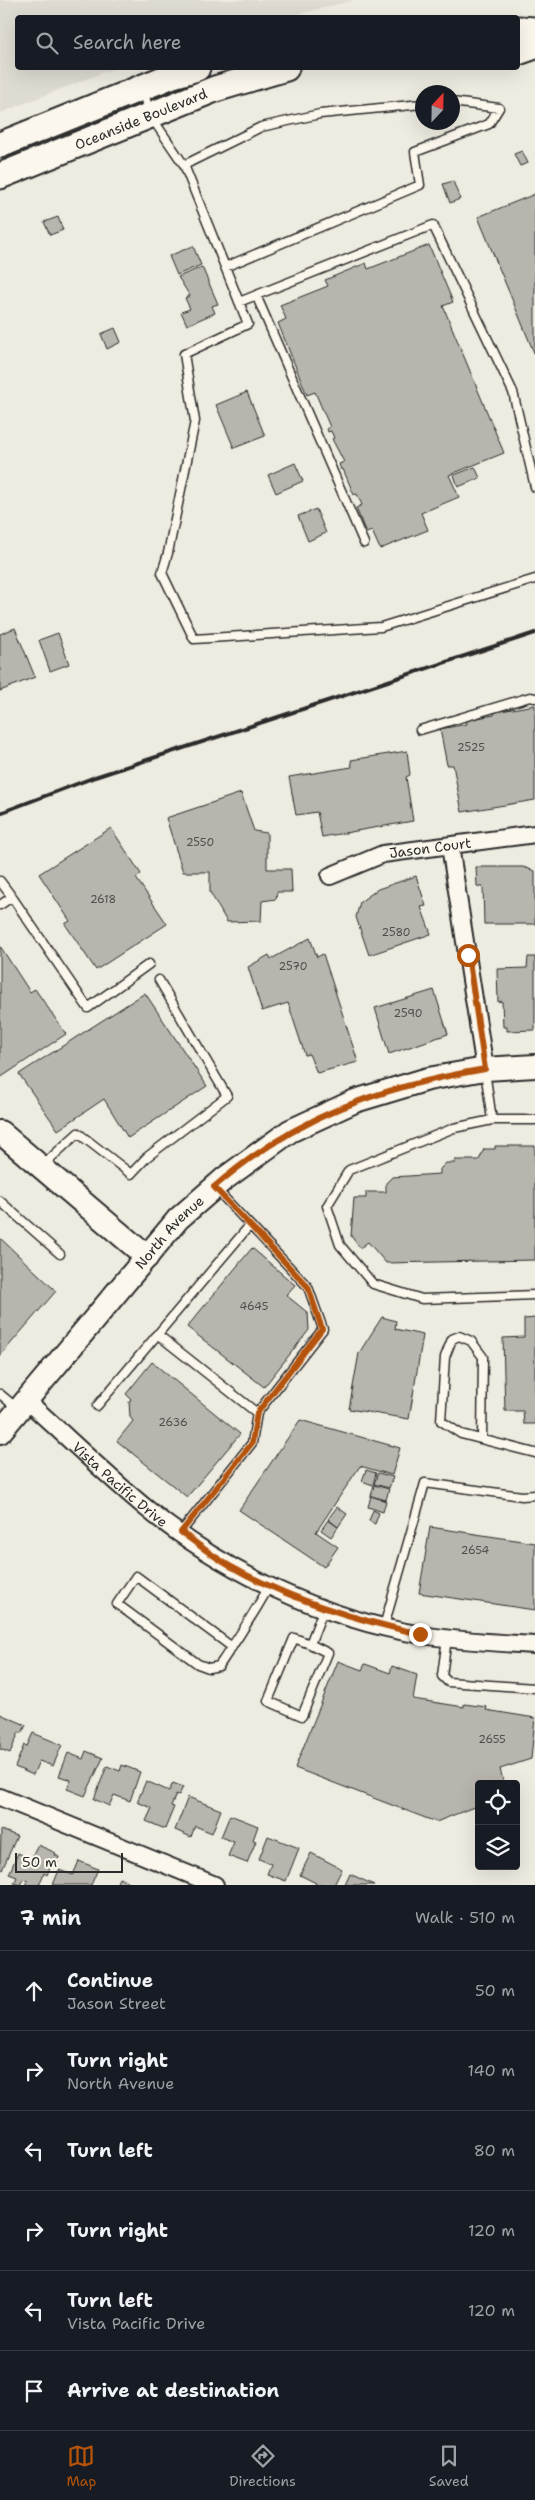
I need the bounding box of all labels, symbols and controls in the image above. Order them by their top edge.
search box [15,15,520,70]
icon: search [33,29,61,57]
text: Search here [73,30,182,55]
street label: Oceanside Boulevard [72,84,210,154]
north arrow [415,85,460,130]
house number: 2525 [457,740,485,755]
street label: Jason Court [388,833,472,862]
house number: 2550 [186,835,214,850]
house number: 2618 [90,892,116,907]
house number: 2580 [381,925,411,940]
route start [457,944,480,967]
house number: 2570 [279,959,307,974]
house number: 2590 [394,1006,422,1021]
street label: North Avenue [131,1192,208,1273]
house number: 4645 [240,1299,269,1314]
house number: 2636 [158,1415,188,1430]
street label: Vista Pacific Drive [68,1438,171,1531]
house number: 2654 [461,1543,490,1558]
route end [409,1623,432,1646]
house number: 2655 [478,1732,506,1747]
map controls [475,1780,520,1870]
button: locate [475,1780,520,1825]
button: layers [475,1825,520,1870]
scale bar [15,1850,122,1873]
text: 50 m [22,1853,57,1871]
text: 7 min [20,1904,81,1932]
text: Walk · 510 m [415,1907,515,1928]
text: Continue [67,1968,153,1993]
icon: ahead [20,1977,48,2005]
text: 50 m [475,1980,515,2001]
text: Jason Street [67,1993,166,2014]
text: Turn right [67,2048,168,2073]
icon: right [20,2057,48,2085]
text: 140 m [468,2060,515,2081]
text: North Avenue [67,2073,174,2094]
icon: left [20,2137,48,2165]
text: Turn left [67,2138,153,2163]
text: 80 m [474,2140,515,2161]
icon: right [20,2217,48,2245]
text: Turn right [67,2218,168,2243]
text: 120 m [468,2220,515,2241]
text: Turn left [67,2288,153,2313]
icon: left [20,2297,48,2325]
text: 120 m [468,2300,515,2321]
text: Vista Pacific Drive [67,2313,205,2334]
icon: arrive [20,2377,48,2405]
text: Arrive at destination [67,2378,279,2403]
tab: Map [66,2442,96,2490]
tab: Directions [229,2442,296,2490]
tab: Saved [429,2442,469,2490]

